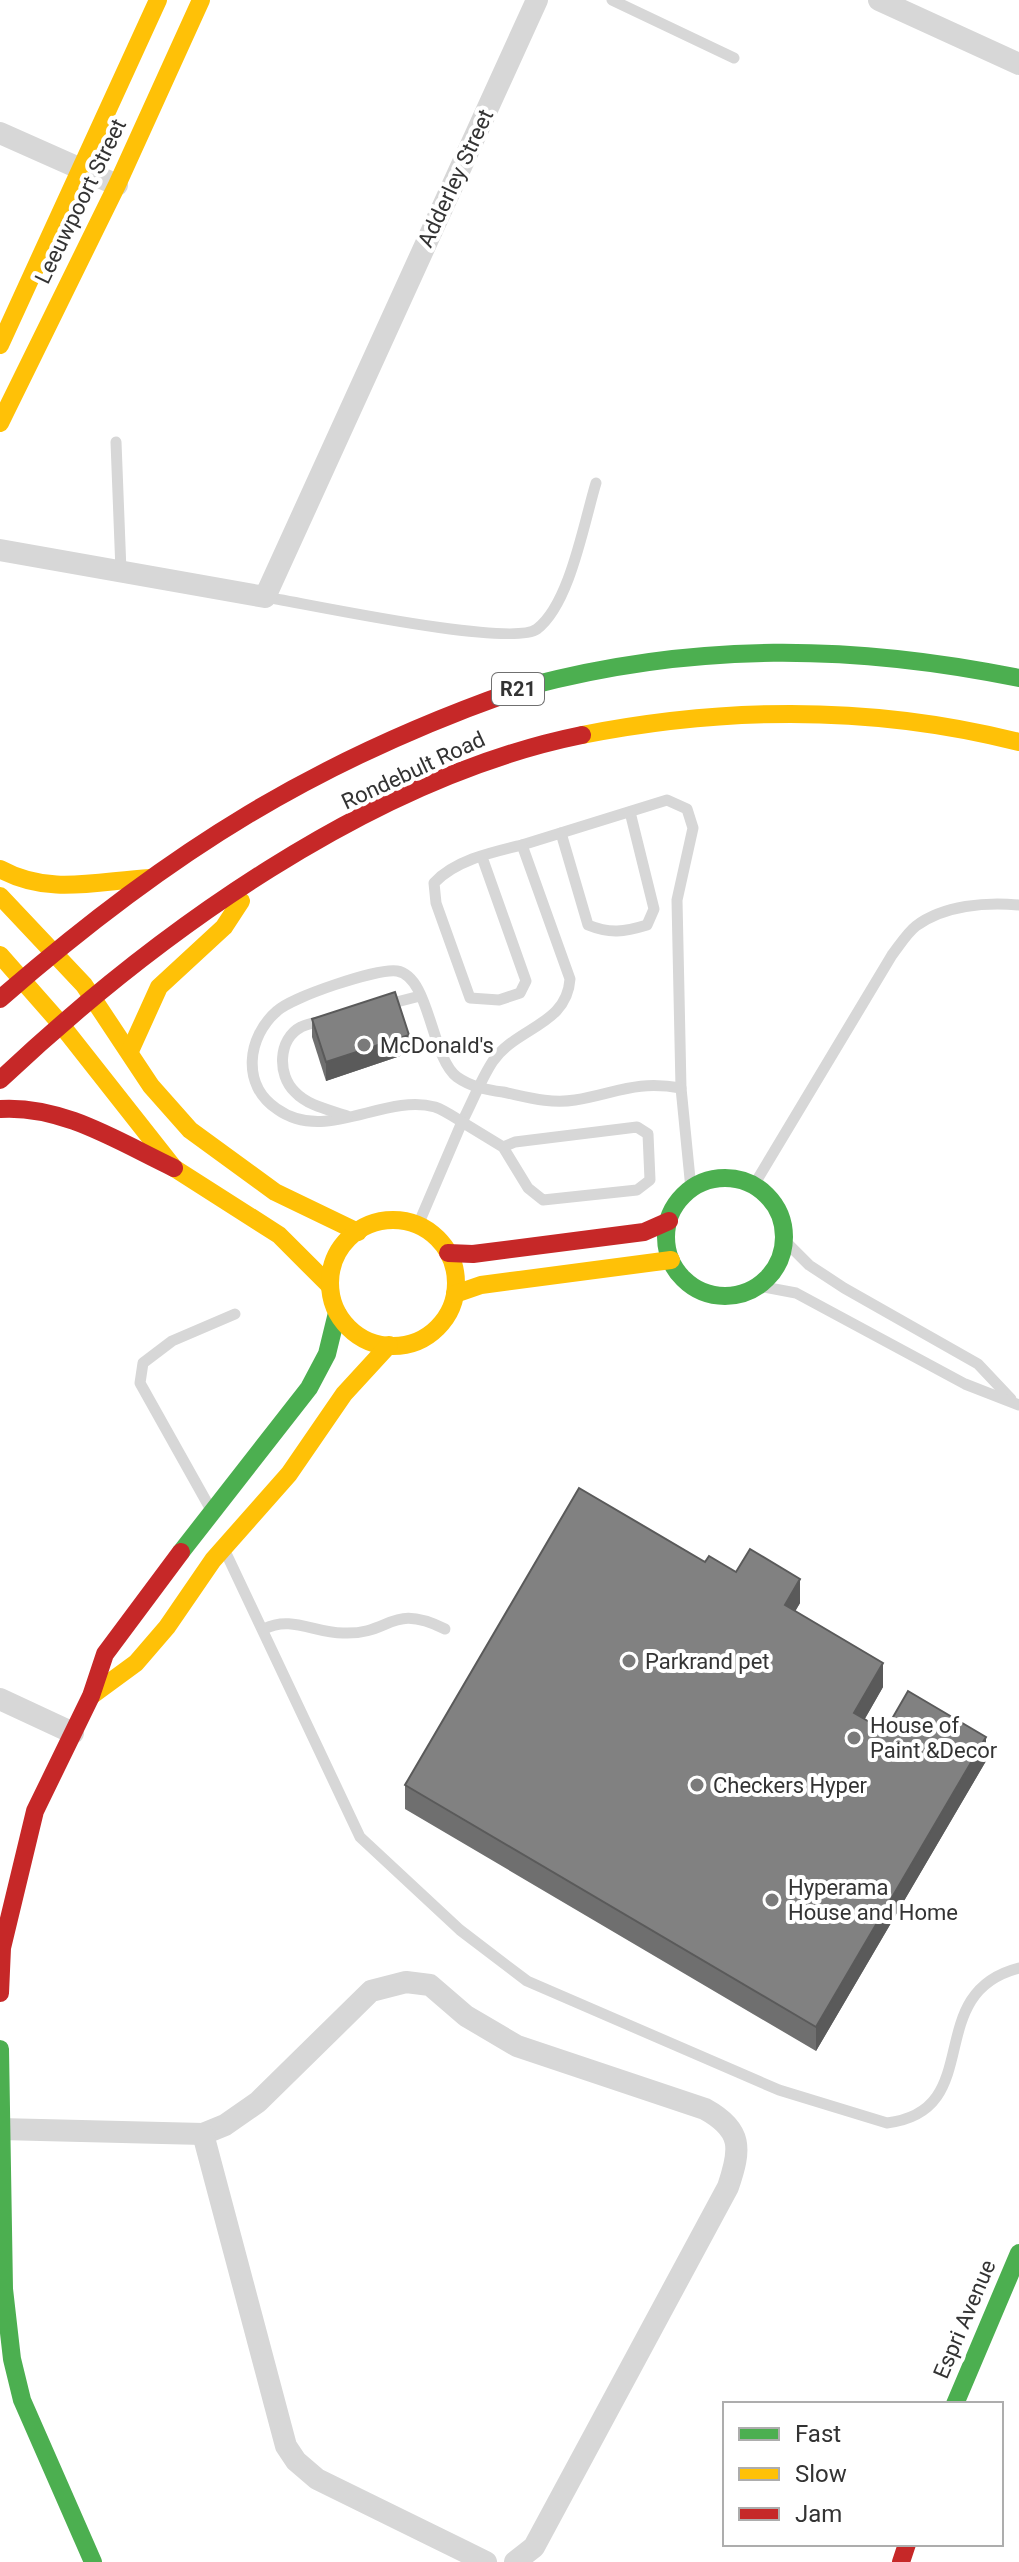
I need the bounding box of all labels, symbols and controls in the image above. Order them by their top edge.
street label: Adderley Street [413,105,498,251]
street label: Leeuwpoort Street [30,115,131,288]
road number: R21 [492,673,544,705]
street label: Rondebult Road [338,726,489,815]
place label: McDonald's [380,1033,494,1058]
marker: McDonald's [355,1036,373,1054]
place label: Parkrand pet [645,1649,770,1674]
marker: Parkrand pet [620,1652,638,1670]
place label: House of Paint &Decor [870,1713,998,1763]
marker: House of Paint &Decor [845,1729,863,1747]
place label: Checkers Hyper [713,1773,868,1798]
marker: Checkers Hyper [688,1776,706,1794]
place label: Hyperama House and Home [788,1875,958,1925]
marker: Hyperama House and Home [763,1891,781,1909]
street label: Espri Avenue [928,2256,1001,2382]
legend [723,2402,1003,2546]
text: Fast [795,2420,841,2448]
text: Slow [795,2460,847,2488]
text: Jam [795,2500,842,2528]

